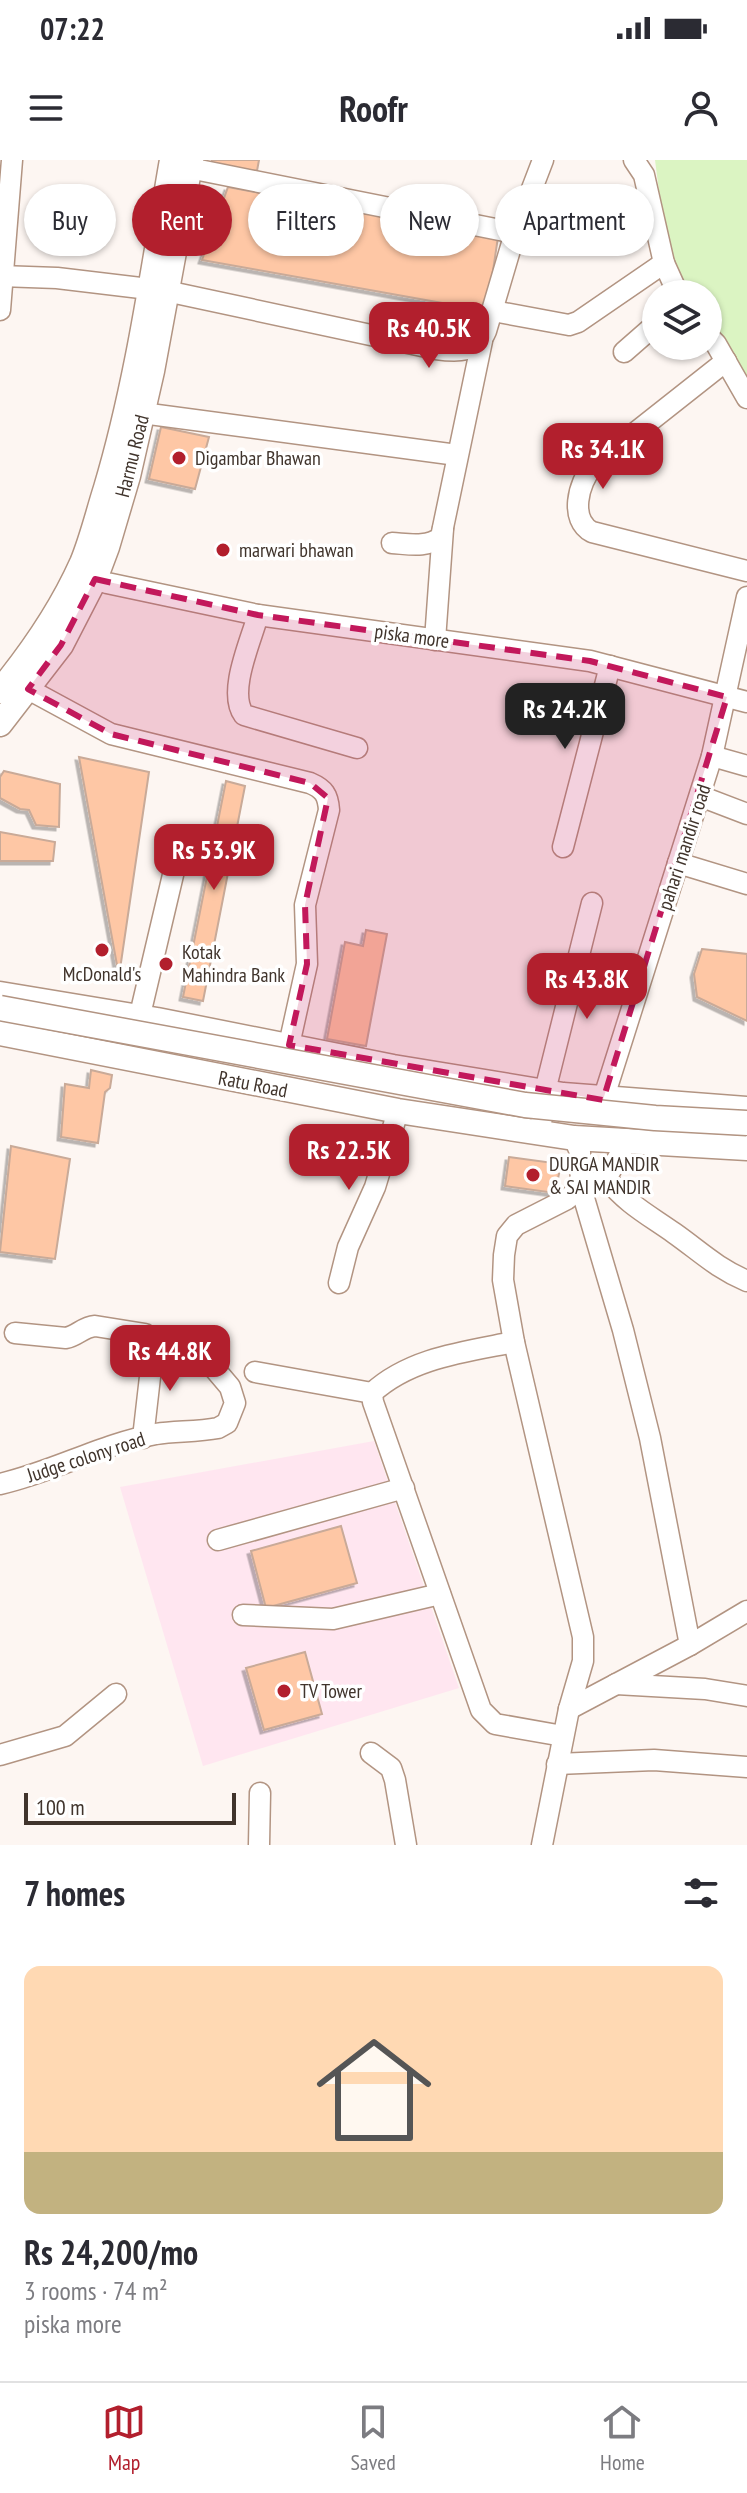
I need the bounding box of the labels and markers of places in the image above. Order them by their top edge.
pin: Rs 40.5K [346,302,512,370]
pin: Rs 34.1K [520,423,686,491]
place label: Digambar Bhawan [195,445,321,471]
marker: Digambar Bhawan [170,449,188,467]
place label: marwari bhawan [239,537,353,563]
marker: marwari bhawan [214,541,232,559]
pin: Rs 24.2K [482,683,648,751]
pin: Rs 53.9K [131,824,297,892]
place label: Kotak Mahindra Bank [182,939,285,988]
marker: McDonald's [93,941,111,959]
pin: Rs 43.8K [504,953,670,1021]
marker: Kotak Mahindra Bank [157,955,175,973]
place label: McDonald's [63,961,141,987]
pin: Rs 22.5K [266,1124,432,1192]
place label: DURGA MANDIR & SAI MANDIR [549,1151,660,1200]
marker: DURGA MANDIR & SAI MANDIR [524,1166,542,1184]
pin: Rs 44.8K [87,1325,253,1393]
place label: TV Tower [300,1678,362,1704]
marker: TV Tower [275,1682,293,1700]

